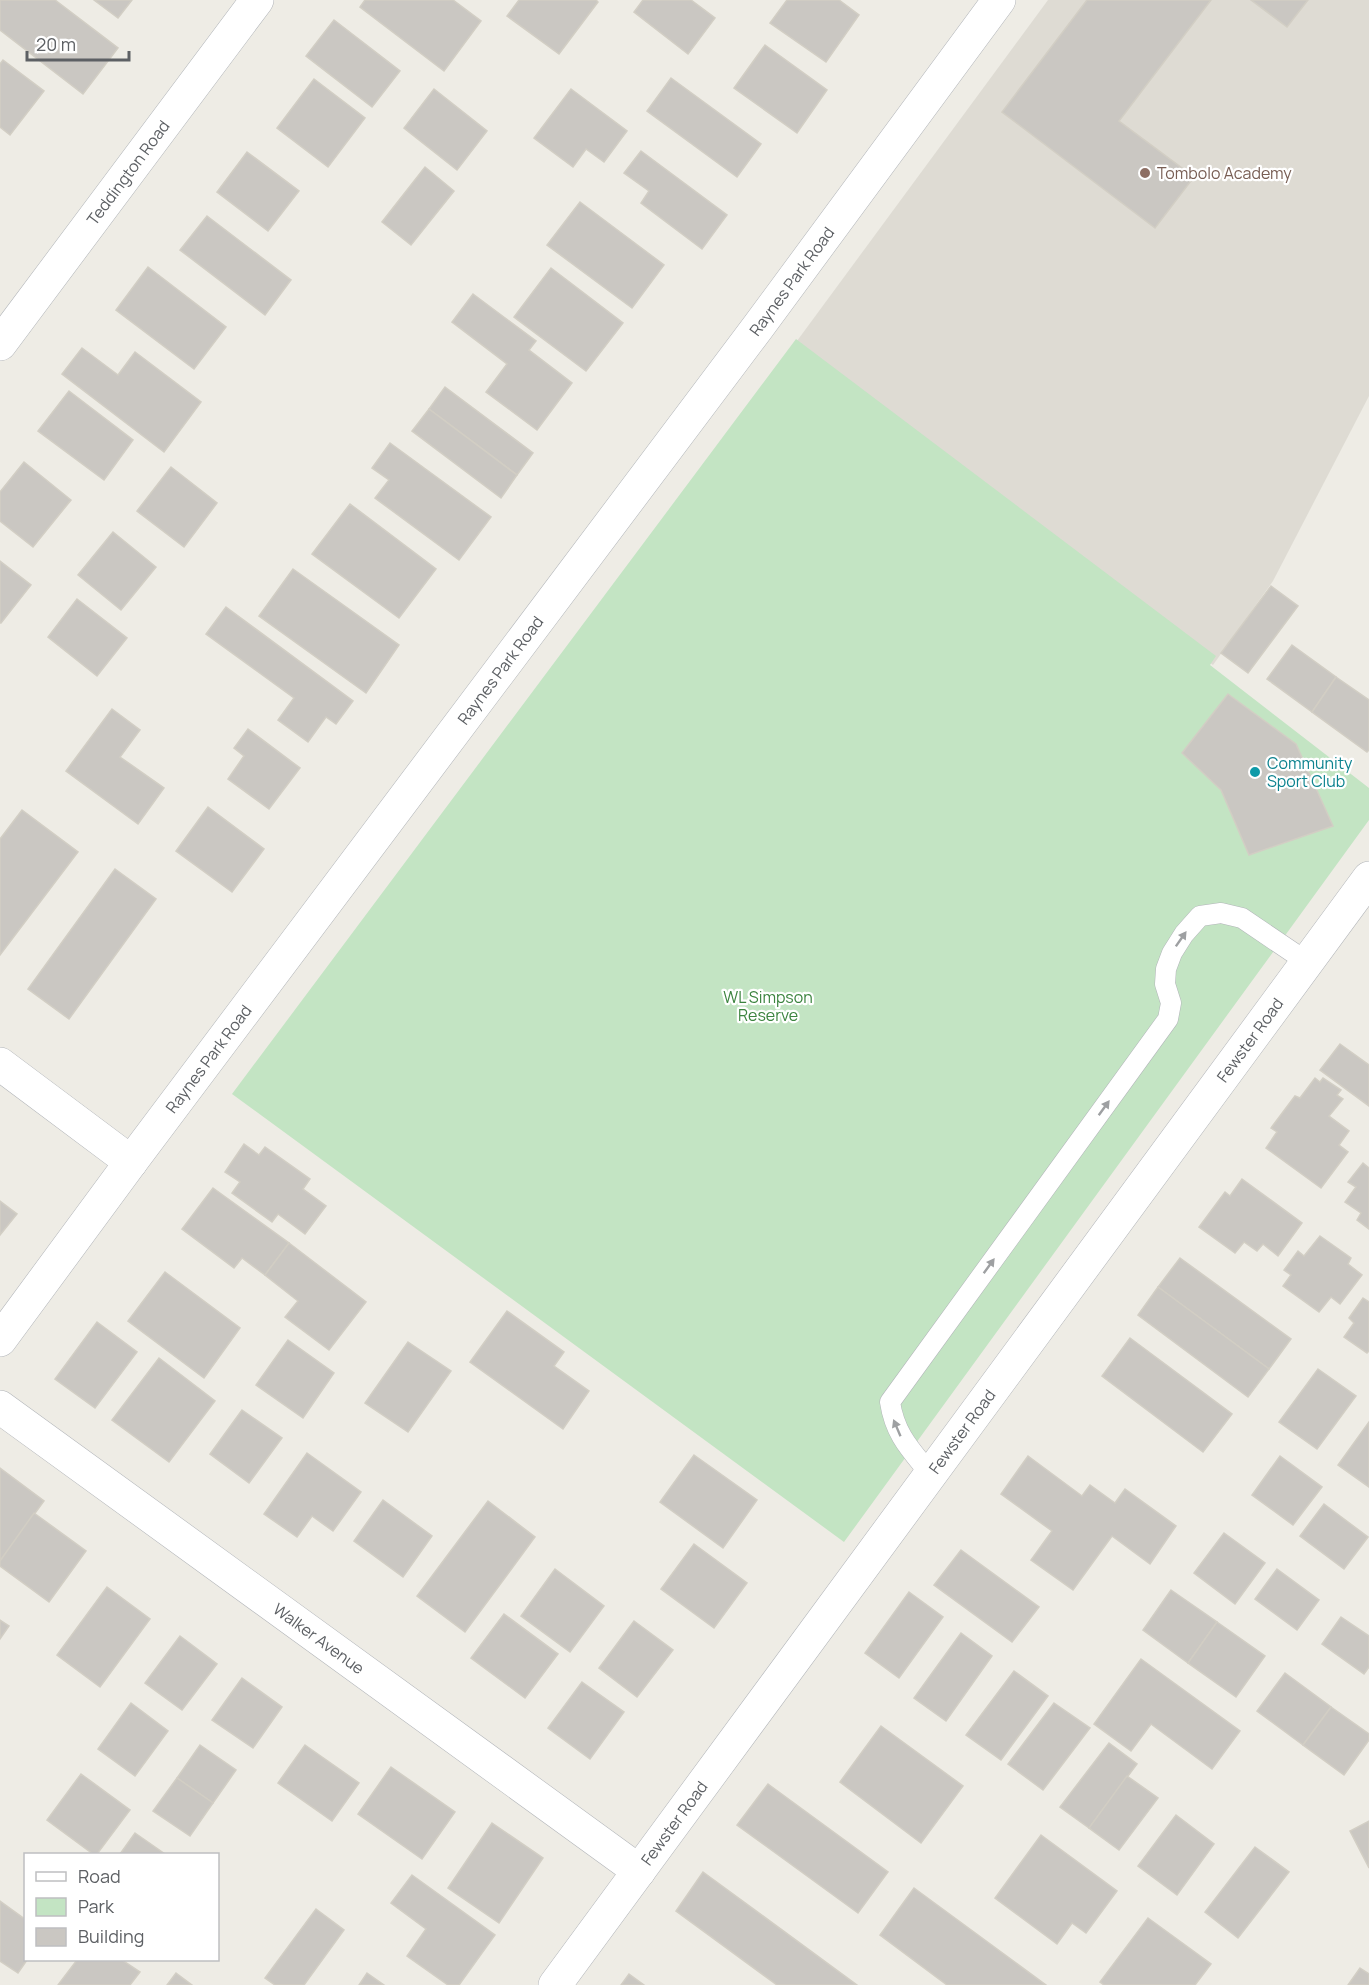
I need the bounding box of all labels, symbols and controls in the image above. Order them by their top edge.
scale bar [27,24,129,62]
text: 20 m [36,32,76,56]
street label: Teddington Road [82,116,174,229]
place label: Tombolo Academy [1157,162,1292,184]
marker: Tombolo Academy [1138,166,1152,180]
street label: Raynes Park Road [744,222,839,340]
street label: Raynes Park Road [452,611,548,729]
place label: Community Sport Club [1267,752,1353,792]
marker: Community Sport Club [1248,765,1262,779]
one-way arrow [1175,931,1186,947]
park label: WL Simpson Reserve [723,986,813,1026]
street label: Fewster Road [1212,993,1288,1087]
street label: Raynes Park Road [160,1000,256,1118]
one-way arrow [1097,1100,1109,1115]
one-way arrow [983,1258,995,1274]
street label: Fewster Road [924,1385,1000,1478]
one-way arrow [892,1418,902,1436]
street label: Walker Avenue [269,1598,369,1679]
street label: Fewster Road [636,1776,712,1870]
legend [24,1853,219,1961]
text: Road [78,1864,121,1888]
text: Park [78,1894,115,1918]
text: Building [78,1924,144,1948]

